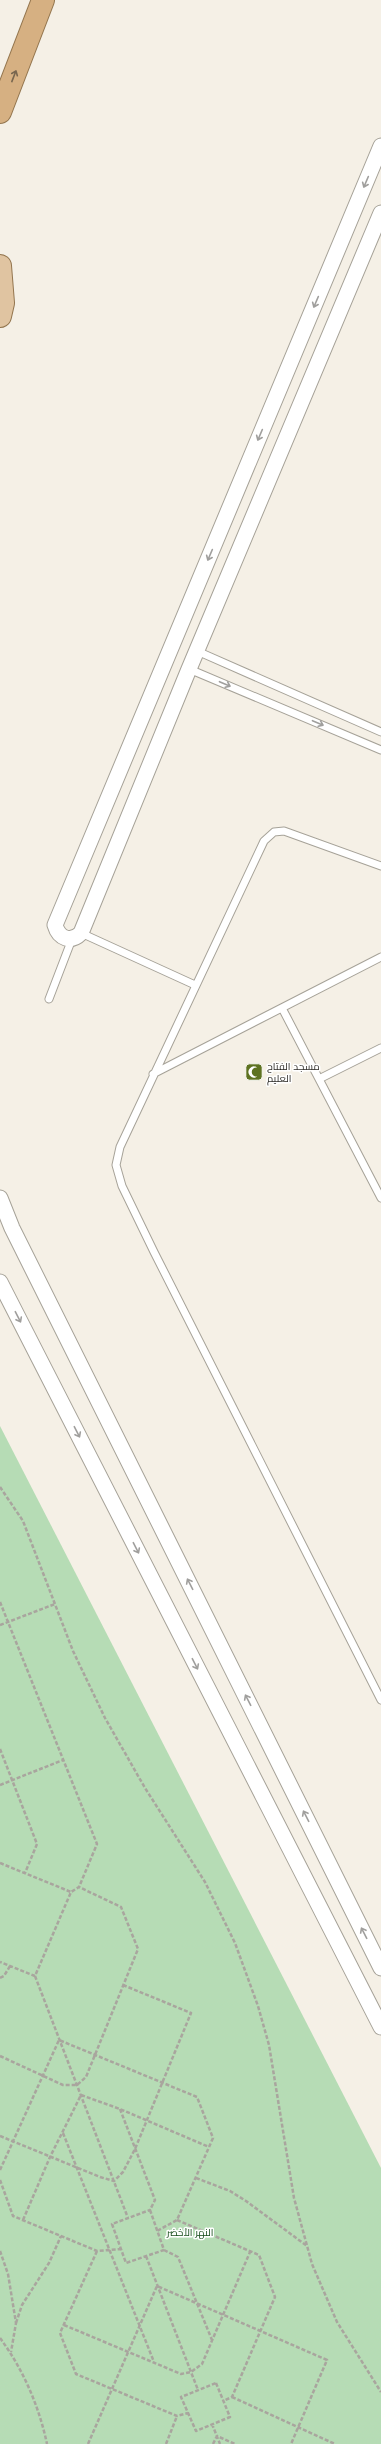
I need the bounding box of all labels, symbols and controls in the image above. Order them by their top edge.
one-way arrow [11,70,19,82]
one-way arrow [362,176,369,188]
one-way arrow [311,296,319,308]
one-way arrow [256,428,263,440]
one-way arrow [206,548,213,560]
one-way arrow [219,680,231,688]
one-way arrow [311,720,323,727]
place label: مسجد الفتاح العليم [267,1060,320,1086]
mosque icon: مسجد الفتاح العليم [244,1062,264,1082]
one-way arrow [15,1310,22,1322]
one-way arrow [74,1426,81,1438]
one-way arrow [133,1542,140,1554]
one-way arrow [185,1578,193,1590]
one-way arrow [192,1658,199,1670]
one-way arrow [243,1694,251,1706]
one-way arrow [301,1811,309,1823]
one-way arrow [359,1927,367,1939]
park label: النهر الأخضر [166,2226,213,2239]

